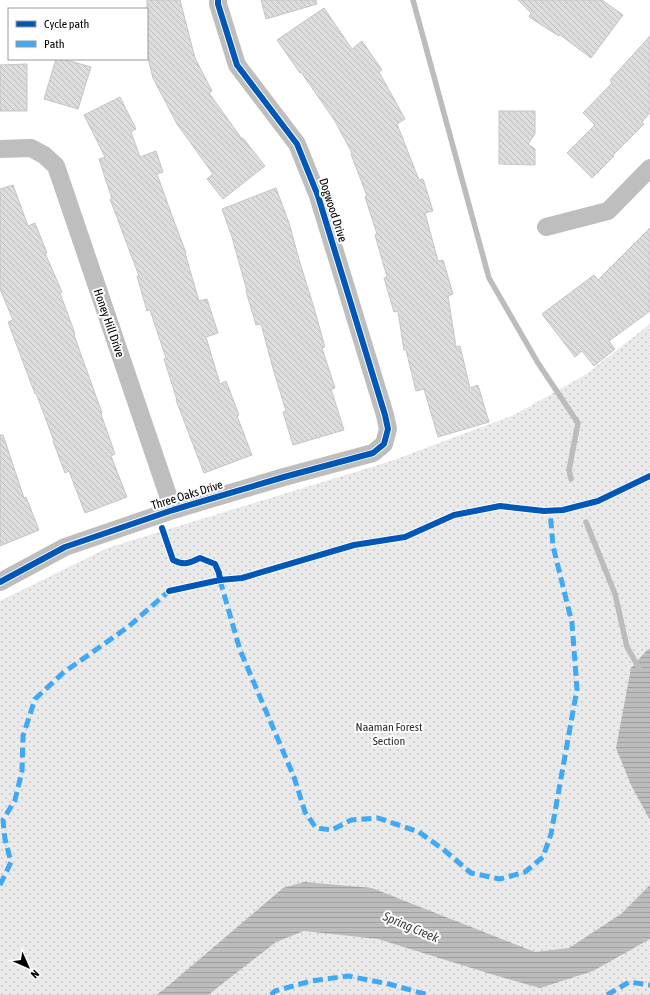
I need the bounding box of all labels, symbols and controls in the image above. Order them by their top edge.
legend [8,8,148,60]
text: Cycle path [44,17,89,31]
text: Path [44,37,65,51]
street label: Dogwood Drive [316,176,350,244]
street label: Honey Hill Drive [91,287,127,359]
street label: Three Oaks Drive [150,477,224,513]
park label: Naaman Forest Section [356,720,423,748]
water label: Spring Creek [380,908,441,946]
north arrow [8,947,48,987]
text: N [29,968,42,981]

